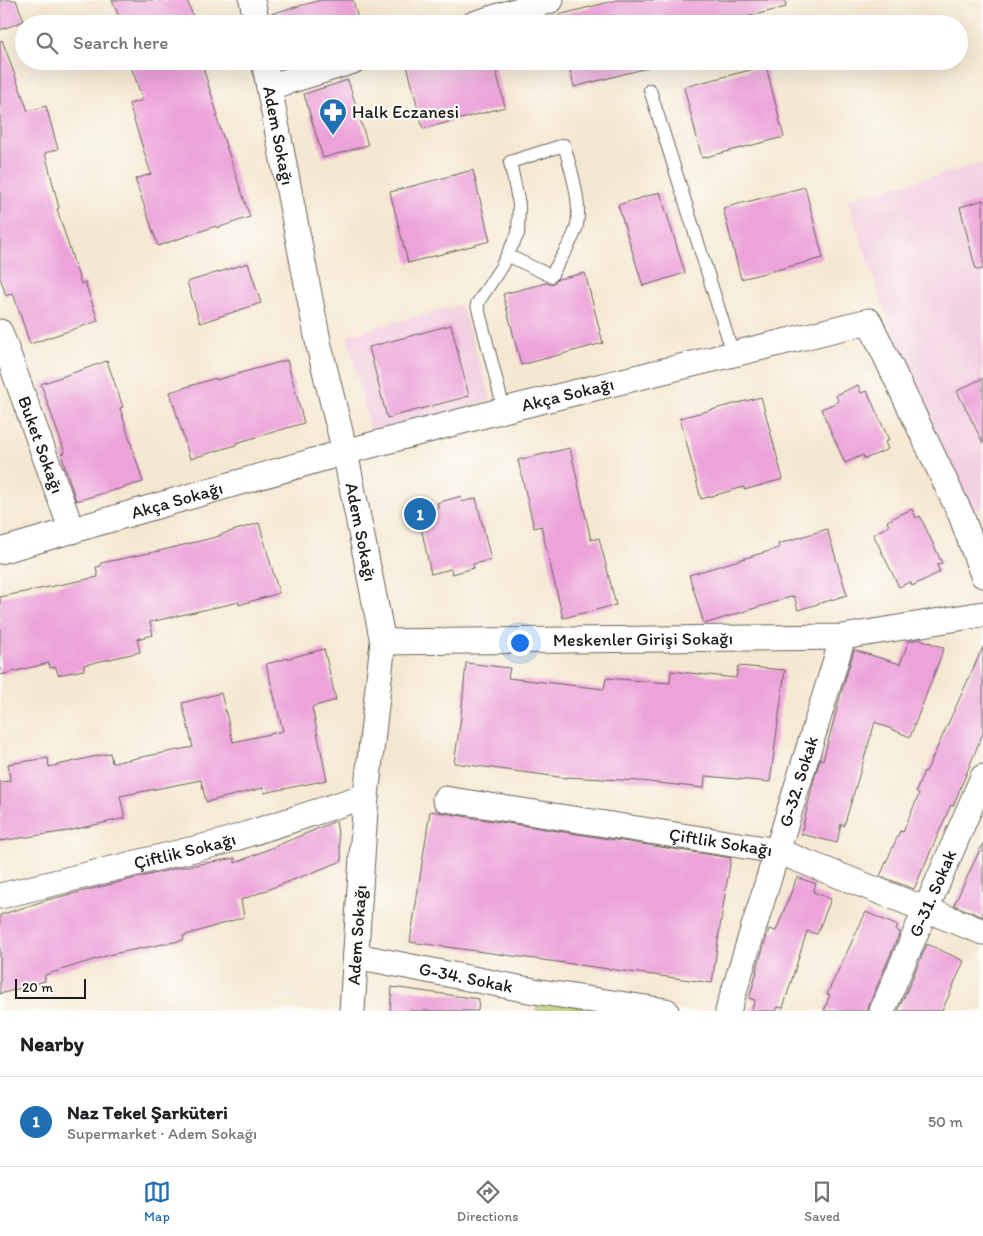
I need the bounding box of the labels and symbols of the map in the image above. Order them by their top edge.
street label: Adem Sokağı [258,84,299,187]
pharmacy icon: Halk Eczanesi [318,97,348,136]
place label: Halk Eczanesi [352,101,459,123]
street label: Akça Sokağı [519,373,616,416]
street label: Buket Sokağı [13,393,69,497]
street label: Akça Sokağı [128,477,225,524]
street label: Adem Sokağı [340,481,382,583]
pin: 1 [404,495,436,533]
street label: Meskenler Girişi Sokağı [553,627,733,651]
your location [507,630,533,656]
street label: G-32. Sokak [774,733,823,830]
street label: Çiftlik Sokağı [667,823,774,861]
street label: Çiftlik Sokağı [131,828,238,874]
street label: G-31. Sokak [904,846,961,941]
street label: Adem Sokağı [343,884,371,986]
street label: G-34. Sokak [417,958,515,998]
scale bar [15,976,86,999]

